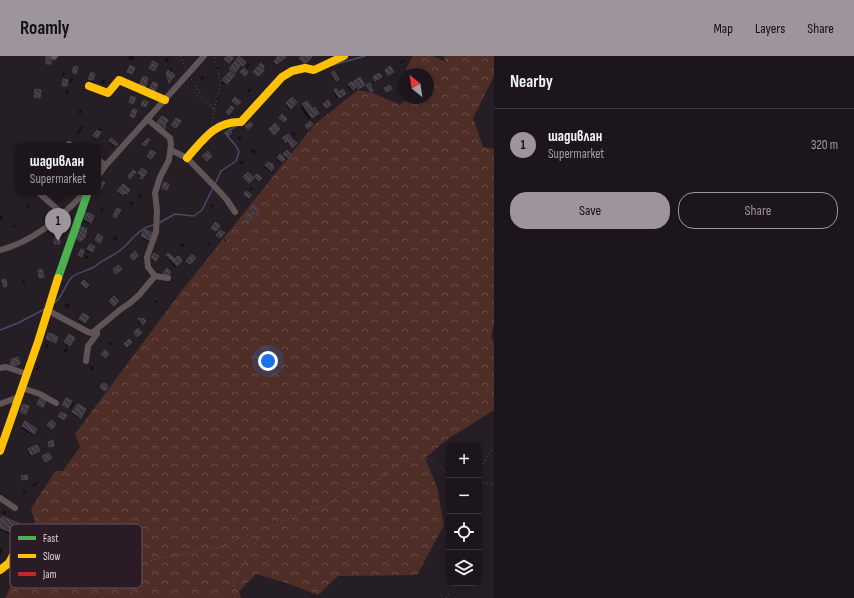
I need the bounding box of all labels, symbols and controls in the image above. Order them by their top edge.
text: Roamly [20,17,70,40]
text: Map [713,20,733,37]
text: Layers [755,20,785,37]
text: Share [807,20,834,37]
north arrow [398,68,434,104]
text: Nearby [510,72,553,92]
text: шадивлан [548,127,602,146]
text: 1 [520,137,526,153]
text: 320 m [811,137,838,153]
popup [15,143,101,195]
text: Supermarket [548,146,604,162]
text: шадивлан [30,152,84,171]
text: Supermarket [30,171,86,187]
button: Save [510,192,670,229]
button: Share [678,192,838,229]
pin: 1 [45,208,71,241]
your location [258,351,278,371]
map controls [446,442,482,586]
button: + [446,442,482,478]
button: − [446,478,482,514]
button: locate [446,514,482,550]
legend [10,524,142,588]
text: Fast [43,532,59,545]
text: Slow [43,550,60,563]
button: layers [446,550,482,586]
text: Jam [42,568,57,581]

